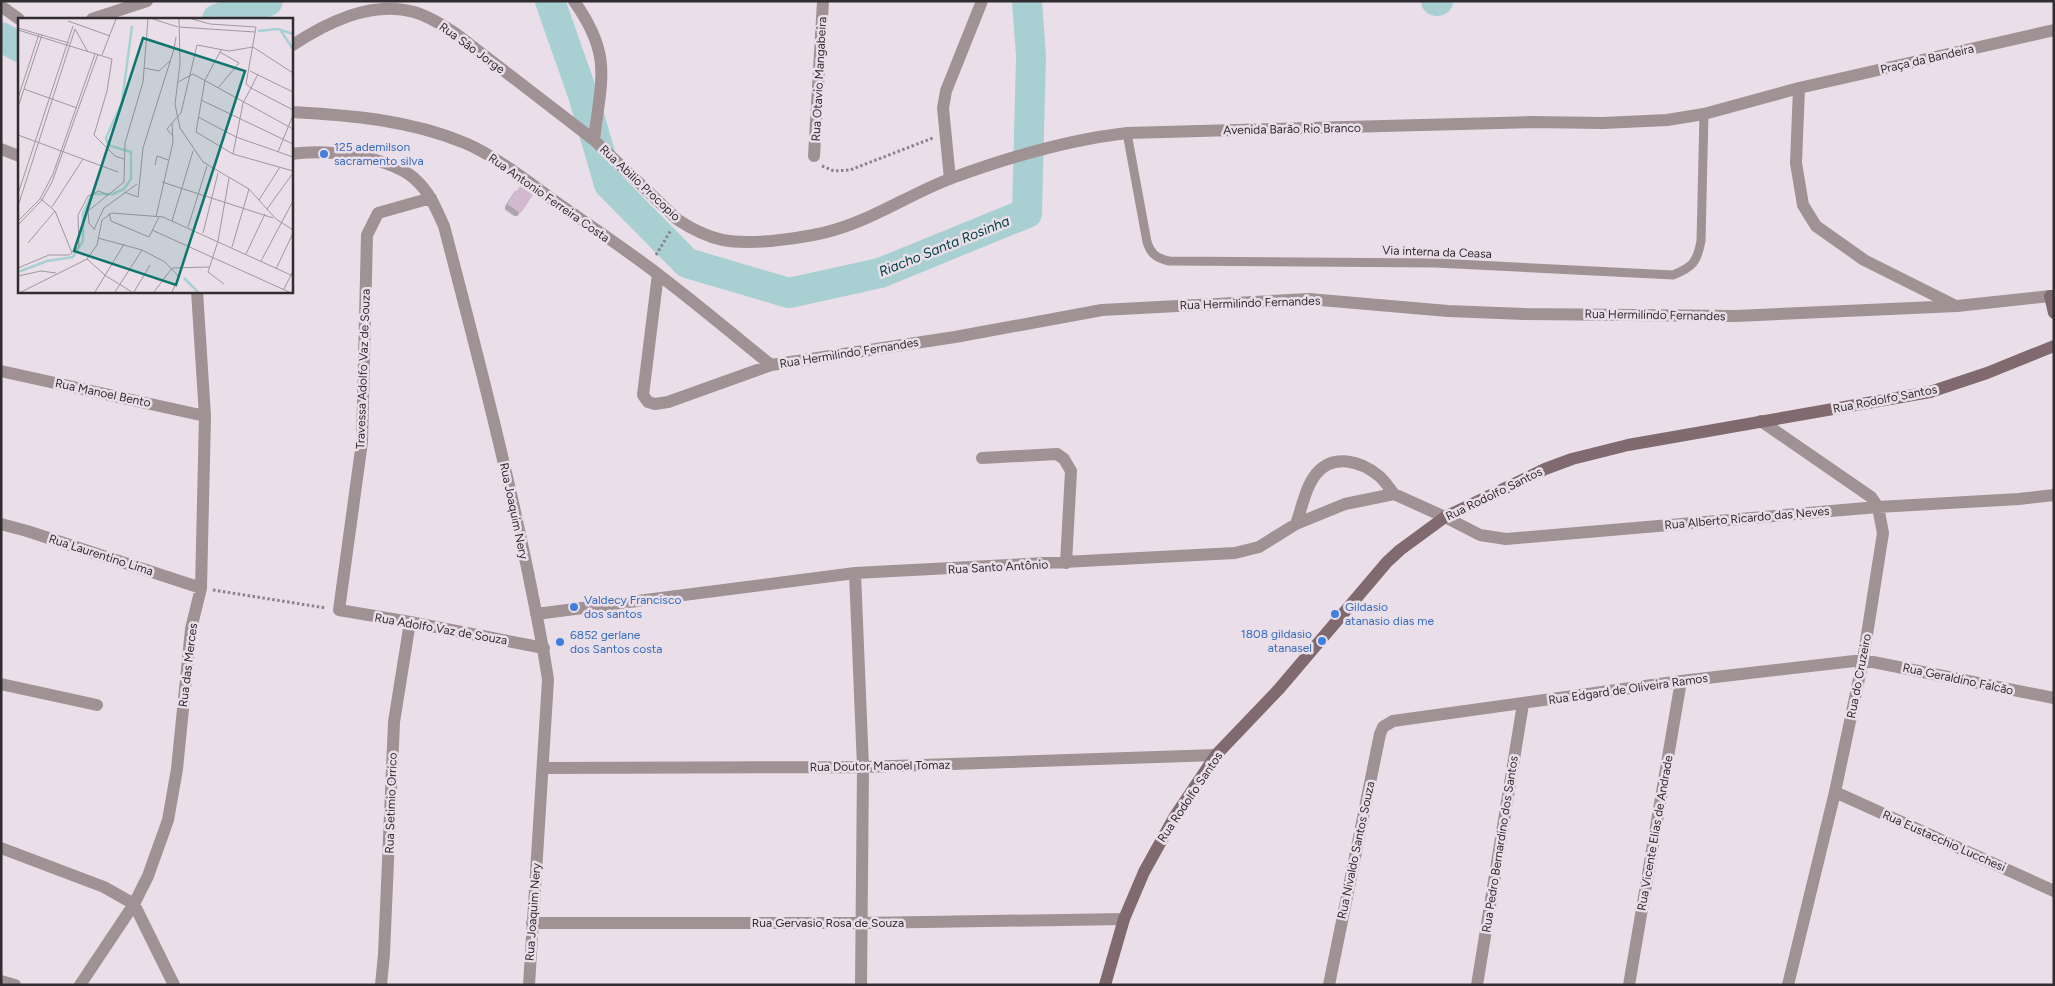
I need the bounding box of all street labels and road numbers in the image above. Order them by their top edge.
street label: Rua Otavio Mangabeira [809,16,829,142]
street label: Rua São Jorge [437,20,508,77]
street label: Praça da Bandeira [1879,41,1975,77]
street label: Avenida Barão Rio Branco [1223,121,1361,137]
street label: Rua Abilio Procopio [597,142,683,224]
street label: Rua Antonio Ferreira Costa [486,151,612,245]
street label: Via interna da Ceasa [1382,243,1492,261]
street label: Travessa Adolfo Vaz de Souza [353,289,373,449]
street label: Rua Hermilindo Fernandes [1179,294,1321,312]
street label: Rua Hermilindo Fernandes [1585,307,1726,323]
street label: Rua Hermilindo Fernandes [778,335,920,371]
street label: Rua Manoel Bento [54,376,152,410]
street label: Rua Rodolfo Santos [1832,382,1939,416]
street label: Rua Joaquim Nery [497,461,531,561]
street label: Rua Rodolfo Santos [1443,464,1545,524]
street label: Rua Alberto Ricardo das Neves [1664,504,1831,532]
street label: Rua Laurentino Lima [47,532,155,578]
street label: Rua Santo Antônio [947,557,1049,577]
street label: Rua Adolfo Vaz de Souza [373,610,509,648]
street label: Rua das Merces [176,622,200,708]
street label: Rua do Cruzeiro [1844,632,1874,719]
street label: Rua Geraldino Falcão [1901,660,2015,698]
street label: Rua Edgard de Oliveira Ramos [1547,671,1709,707]
street label: Rua Rodolfo Santos [1155,749,1226,845]
street label: Rua Setimio Orrico [382,752,400,854]
street label: Rua Pedro Bernardino dos Santos [1479,754,1521,933]
street label: Rua Vicente Elias de Andrade [1634,754,1676,912]
street label: Rua Doutor Manoel Tomaz [809,758,951,774]
street label: Rua Nivaldo Santos Souza [1335,780,1377,920]
street label: Rua Eustacchio Lucchesi [1880,808,2008,874]
street label: Rua Joaquim Nery [523,862,543,962]
street label: Rua Gervasio Rosa de Souza [752,916,904,930]

